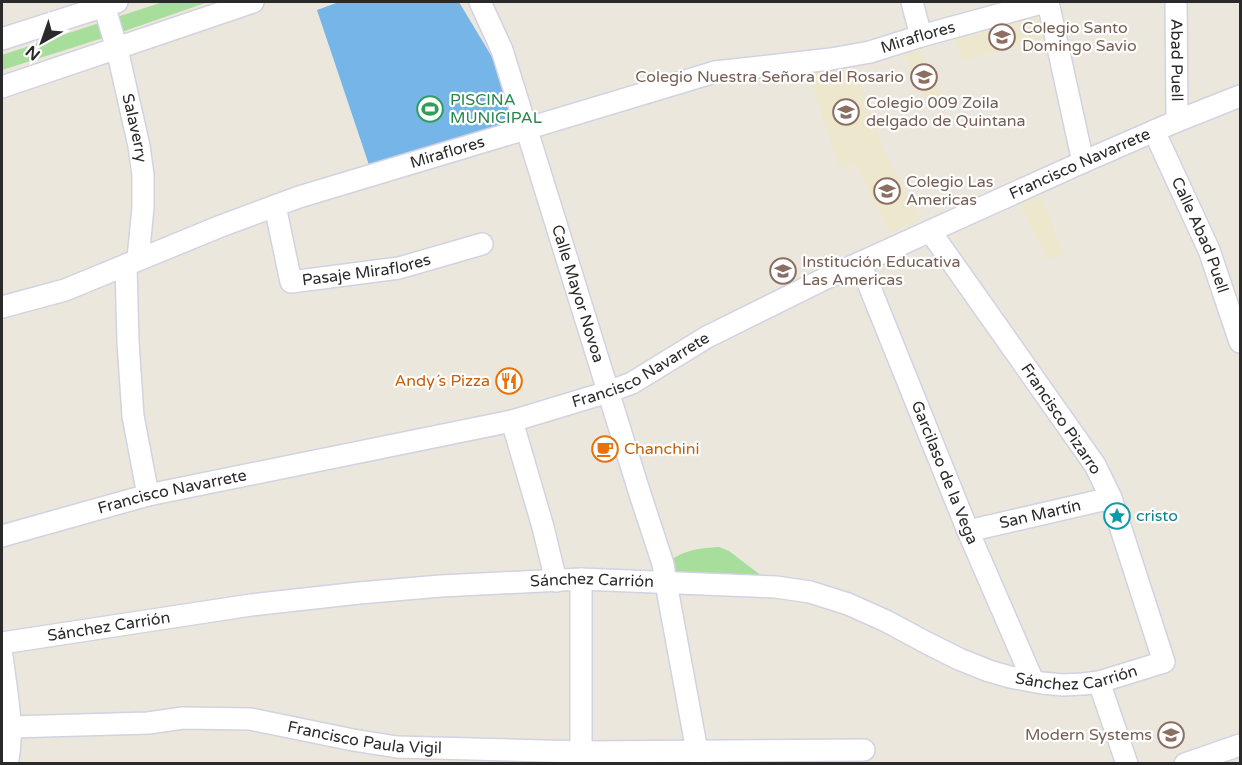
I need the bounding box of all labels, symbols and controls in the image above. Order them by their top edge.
north arrow [12,12,72,72]
street label: Miraflores [878,17,958,58]
place label: Colegio Santo Domingo Savio [1022,18,1137,56]
street label: Abad Puell [1166,19,1187,101]
school or university icon: Colegio Santo Domingo Savio [987,22,1017,52]
text: N [22,41,44,65]
school or university icon: Colegio Nuestra Señora del Rosario [909,62,939,92]
place label: Colegio Nuestra Señora del Rosario [635,67,904,87]
place label: PISCINA MUNICIPAL [450,90,542,128]
street label: Salaverry [117,92,151,164]
place label: Colegio 009 Zoila delgado de Quintana [866,93,1026,131]
sports icon: PISCINA MUNICIPAL [415,94,445,124]
school or university icon: Colegio 009 Zoila delgado de Quintana [831,97,861,127]
street label: Francisco Navarrete [1006,124,1153,204]
street label: Miraflores [408,132,487,173]
place label: Colegio Las Americas [906,172,994,210]
street label: Calle Abad Puell [1167,174,1233,296]
school or university icon: Colegio Las Americas [872,176,902,206]
street label: Calle Mayor Novoa [547,222,609,365]
street label: Pasaje Miraflores [301,249,433,290]
place label: Institución Educativa Las Americas [802,252,960,290]
school or university icon: Institución Educativa Las Americas [768,256,798,286]
street label: Francisco Navarrete [569,328,713,412]
street label: Francisco Pizarro [1016,360,1106,478]
restaurant icon: Andy´s Pizza [494,366,524,396]
place label: Andy´s Pizza [395,371,490,391]
street label: Garcilaso de la Vega [907,398,983,547]
cafe icon: Chanchini [590,434,620,464]
place label: Chanchini [624,439,700,459]
street label: Francisco Navarrete [96,465,248,519]
street label: San Martín [997,495,1083,533]
place icon: cristo [1102,501,1132,531]
place label: cristo [1136,506,1178,526]
street label: Sánchez Carrión [530,569,654,592]
street label: Sánchez Carrión [46,607,172,646]
street label: Sánchez Carrión [1014,661,1140,695]
street label: Francisco Paula Vigil [286,717,442,758]
school or university icon: Modern Systems [1156,720,1186,750]
place label: Modern Systems [1025,725,1152,745]

